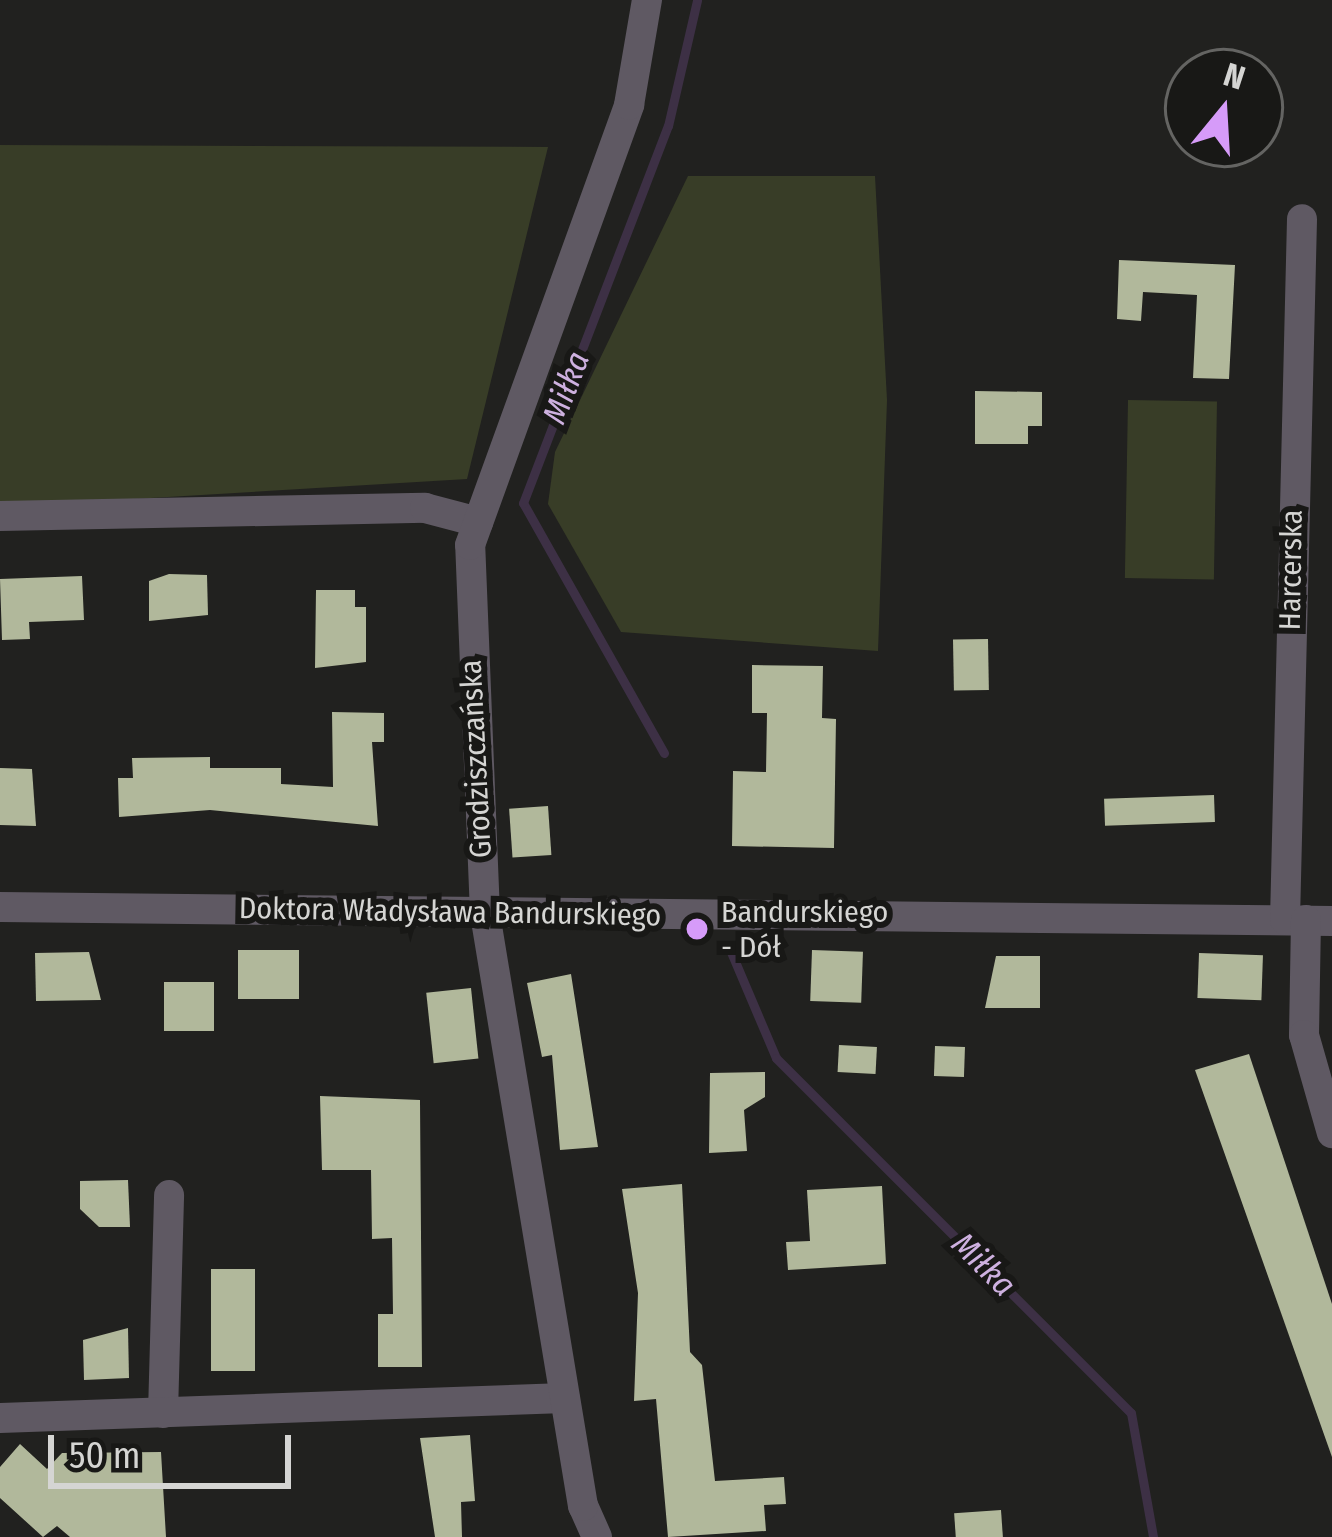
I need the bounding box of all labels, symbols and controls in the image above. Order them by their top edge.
north arrow [1164,48,1284,168]
text: N [1219,55,1250,99]
water label: Miłka [535,346,599,430]
street label: Harcerska [1272,509,1310,631]
street label: Grodziszczańska [453,659,499,859]
street label: Doktora Władysława Bandurskiego [239,890,661,934]
place label: Bandurskiego - Dół [721,894,888,964]
marker: Bandurskiego - Dół [684,916,710,942]
water label: Miłka [943,1225,1023,1305]
scale bar [54,1411,297,1485]
text: 50 m [69,1434,140,1478]

